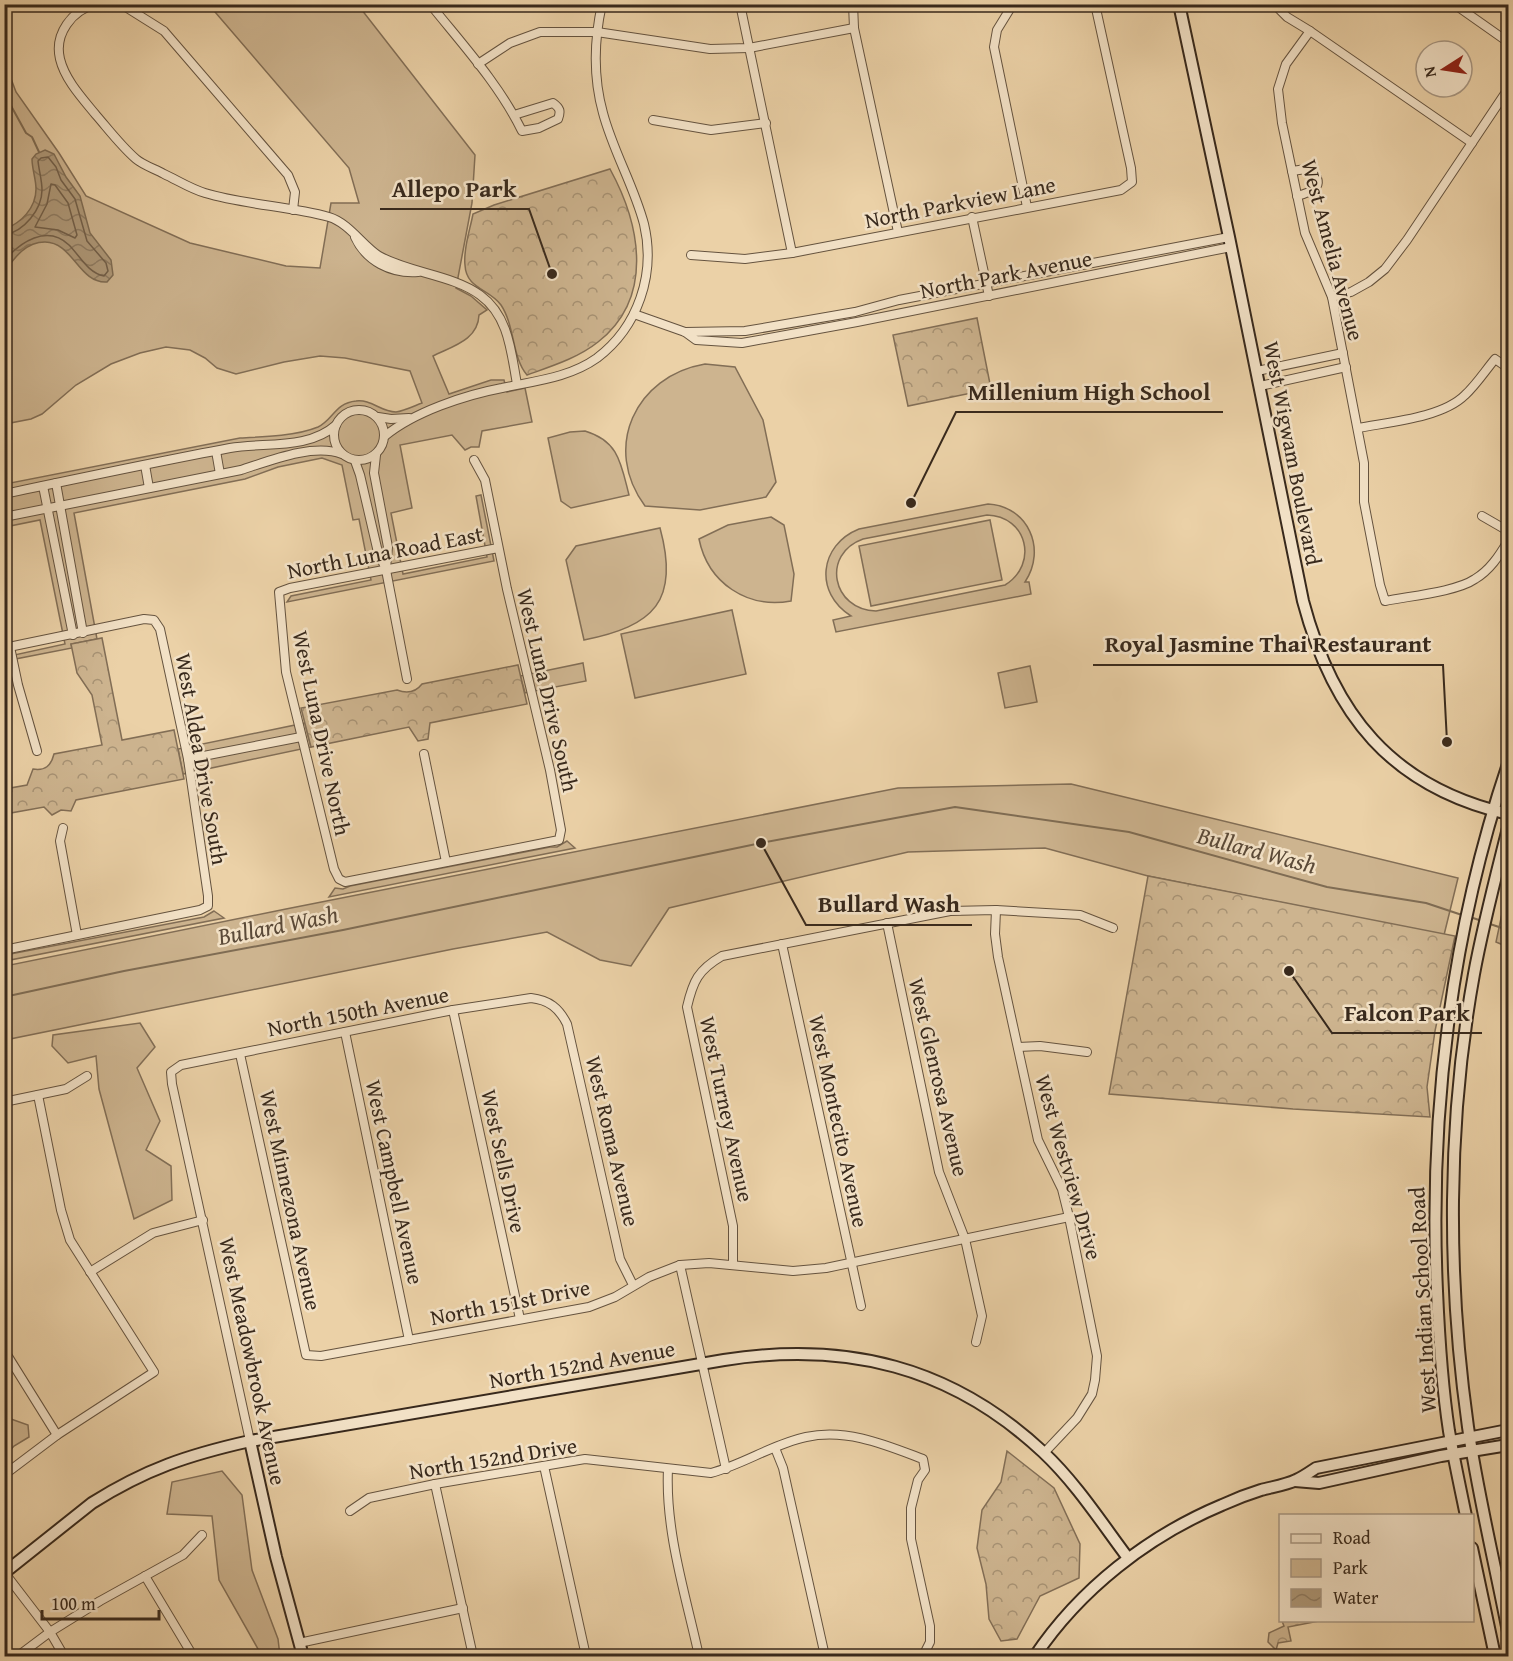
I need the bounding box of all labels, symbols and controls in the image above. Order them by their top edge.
north arrow [1414,39,1474,99]
text: N [1416,64,1442,80]
street label: West Amelia Avenue [1293,156,1373,344]
callout: Allepo Park [380,167,529,209]
street label: North Parkview Lane [862,168,1058,236]
text: Allepo Park [392,171,517,206]
street label: North Park Avenue [917,242,1095,306]
street label: West Wigwam Boulevard [1256,338,1330,568]
callout: Millenium High School [956,370,1223,412]
text: Millenium High School [968,374,1211,409]
street label: North Luna Road East [284,517,486,587]
street label: West Luna Drive South [509,585,587,796]
callout: Royal Jasmine Thai Restaurant [1093,623,1443,665]
text: Royal Jasmine Thai Restaurant [1105,626,1431,661]
street label: West Luna Drive North [285,628,359,839]
street label: West Aldea Drive South [168,651,236,868]
water label: Bullard Wash [1193,817,1320,883]
callout: Bullard Wash [806,883,972,925]
text: Bullard Wash [818,886,960,921]
water label: Bullard Wash [214,896,341,954]
street label: West Glenrosa Avenue [901,975,977,1179]
street label: North 150th Avenue [265,978,451,1044]
callout: Falcon Park [1332,991,1482,1033]
text: Falcon Park [1344,995,1470,1030]
street label: West Montecito Avenue [801,1012,877,1230]
street label: West Turney Avenue [692,1013,762,1205]
street label: West Roma Avenue [578,1053,648,1229]
street label: West Westview Drive [1027,1071,1111,1263]
street label: West Campbell Avenue [358,1077,432,1287]
street label: West Sells Drive [473,1086,535,1236]
street label: West Minnezona Avenue [252,1087,330,1313]
street label: West Indian School Road [1400,1186,1444,1414]
street label: West Meadowbrook Avenue [211,1234,295,1488]
street label: North 151st Drive [427,1271,593,1333]
street label: North 152nd Avenue [487,1332,677,1396]
street label: North 152nd Drive [407,1429,579,1487]
legend [1279,1514,1474,1622]
text: Road [1333,1524,1371,1551]
text: Park [1333,1554,1369,1581]
scale bar [42,1583,159,1621]
text: Water [1333,1584,1379,1611]
text: 100 m [51,1590,96,1617]

